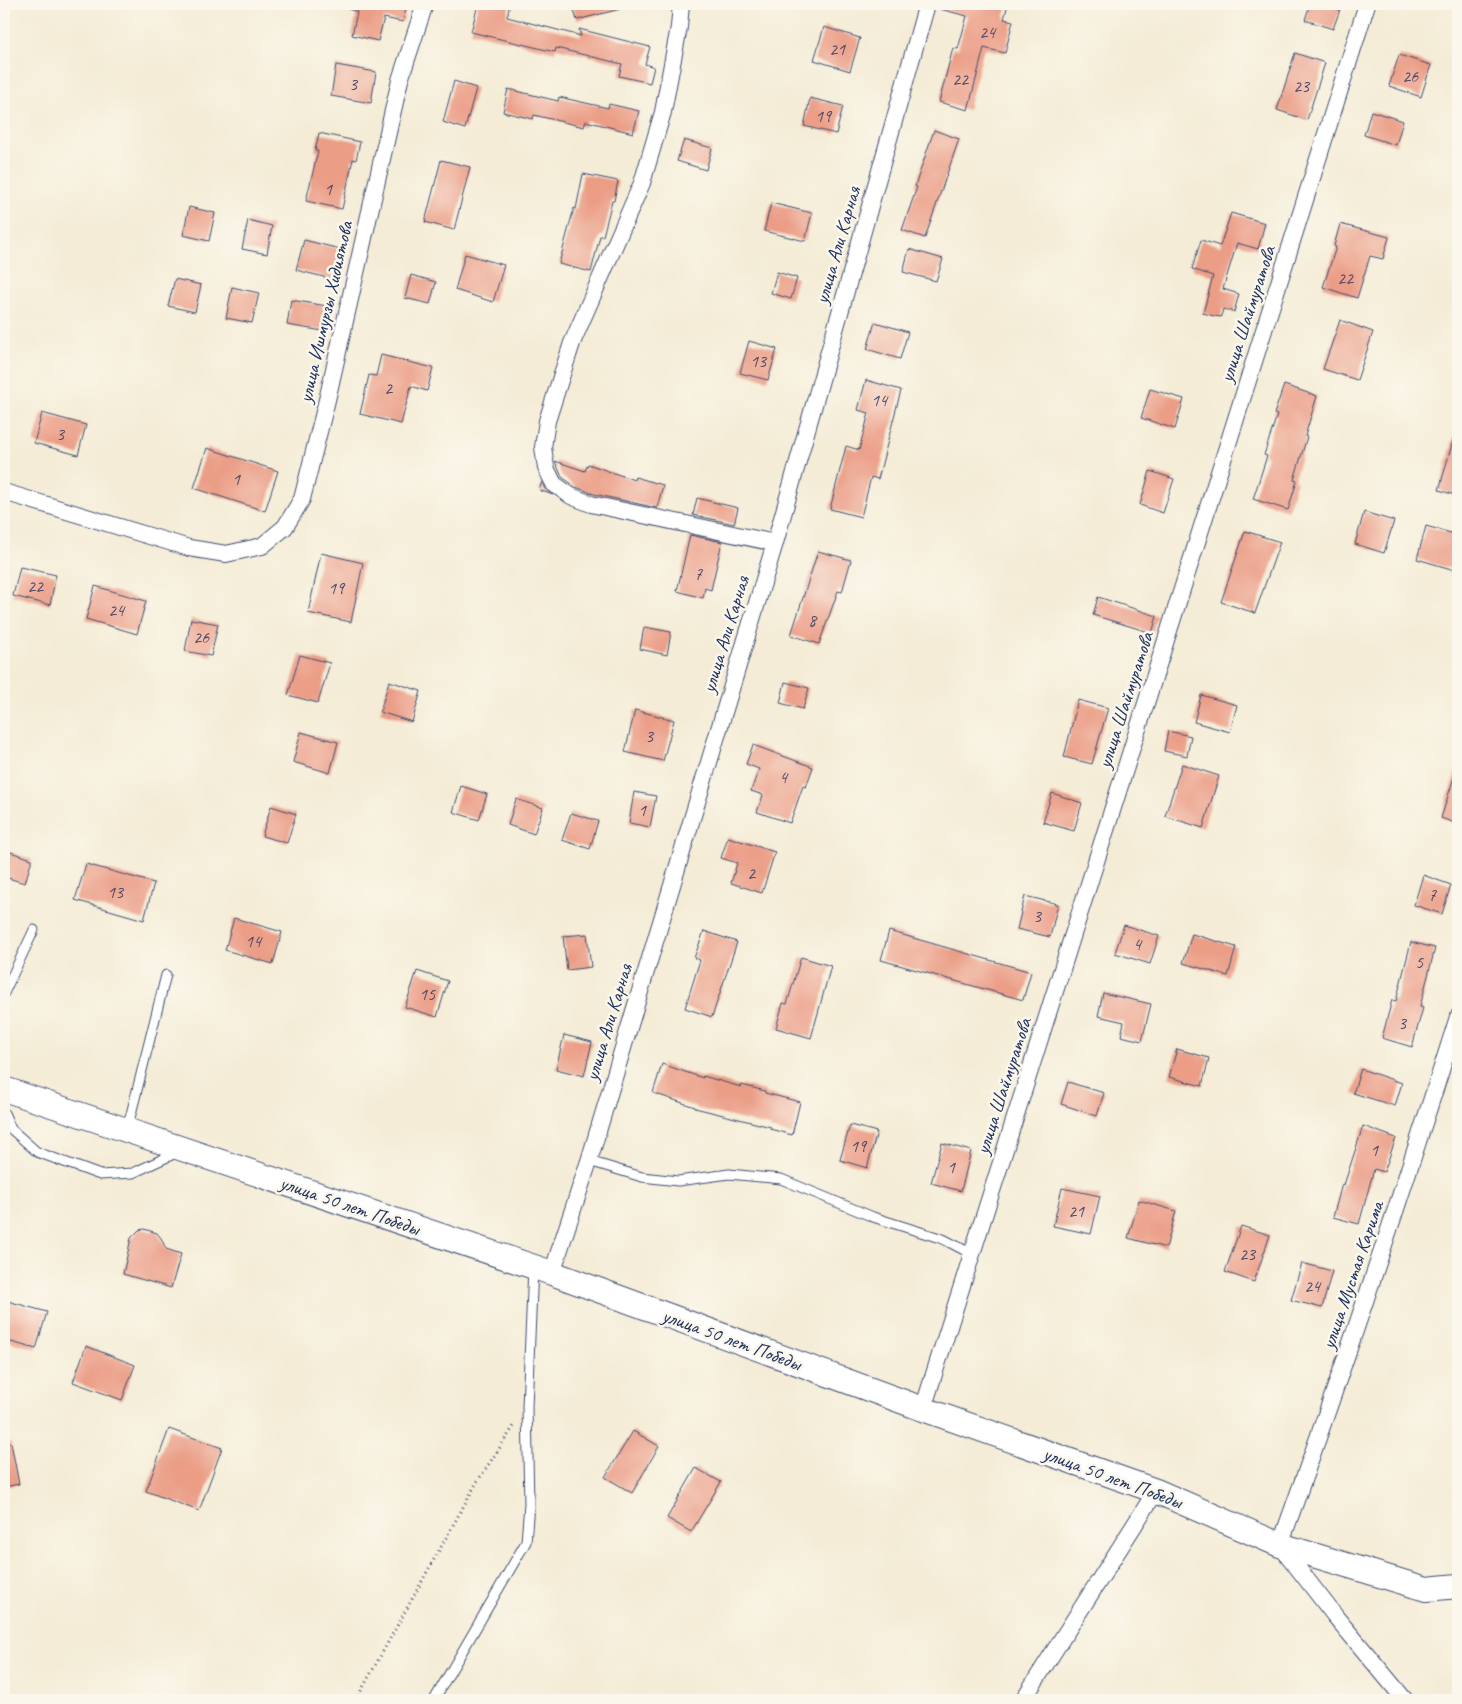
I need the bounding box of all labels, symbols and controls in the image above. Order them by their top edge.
house number: 24 [979,21,997,43]
house number: 21 [829,38,846,60]
house number: 26 [1402,65,1419,87]
house number: 22 [952,68,970,90]
house number: 3 [349,73,359,95]
house number: 23 [1293,75,1311,97]
house number: 19 [815,105,833,127]
house number: 1 [324,178,333,200]
street label: улица Али Карная [809,183,866,308]
street label: улица Ишмурзы Хидиятова [292,217,359,406]
street label: улица Шаймуратова [1213,242,1282,386]
house number: 22 [1337,267,1355,289]
house number: 13 [750,350,768,372]
house number: 2 [384,377,394,399]
house number: 14 [871,389,889,411]
house number: 3 [56,423,66,445]
house number: 1 [232,468,241,490]
house number: 7 [694,563,703,585]
street label: улица Али Карная [696,572,755,697]
house number: 22 [27,575,45,597]
house number: 19 [328,577,346,599]
house number: 24 [108,599,126,621]
house number: 8 [808,609,818,631]
house number: 26 [193,626,210,648]
street label: улица Шаймуратова [1091,628,1160,772]
house number: 3 [645,725,655,747]
house number: 4 [779,766,789,788]
house number: 1 [638,799,647,821]
house number: 2 [747,862,757,884]
house number: 13 [107,881,125,903]
house number: 7 [1428,884,1437,906]
house number: 3 [1033,905,1043,927]
house number: 14 [245,930,263,952]
house number: 4 [1133,933,1143,955]
house number: 5 [1415,951,1424,973]
street label: улица Али Карная [579,960,638,1085]
house number: 15 [419,983,436,1005]
house number: 3 [1398,1012,1408,1034]
street label: улица Шаймуратова [969,1014,1038,1158]
house number: 19 [850,1135,868,1157]
house number: 1 [1370,1139,1379,1161]
house number: 1 [947,1156,956,1178]
street label: улица 50 лет Победы [276,1170,424,1242]
street label: улица Мустая Карима [1315,1196,1390,1353]
house number: 21 [1068,1200,1085,1222]
house number: 23 [1239,1243,1257,1265]
house number: 24 [1304,1275,1322,1297]
street label: улица 50 лет Победы [658,1302,806,1377]
street label: улица 50 лет Победы [1039,1440,1187,1515]

